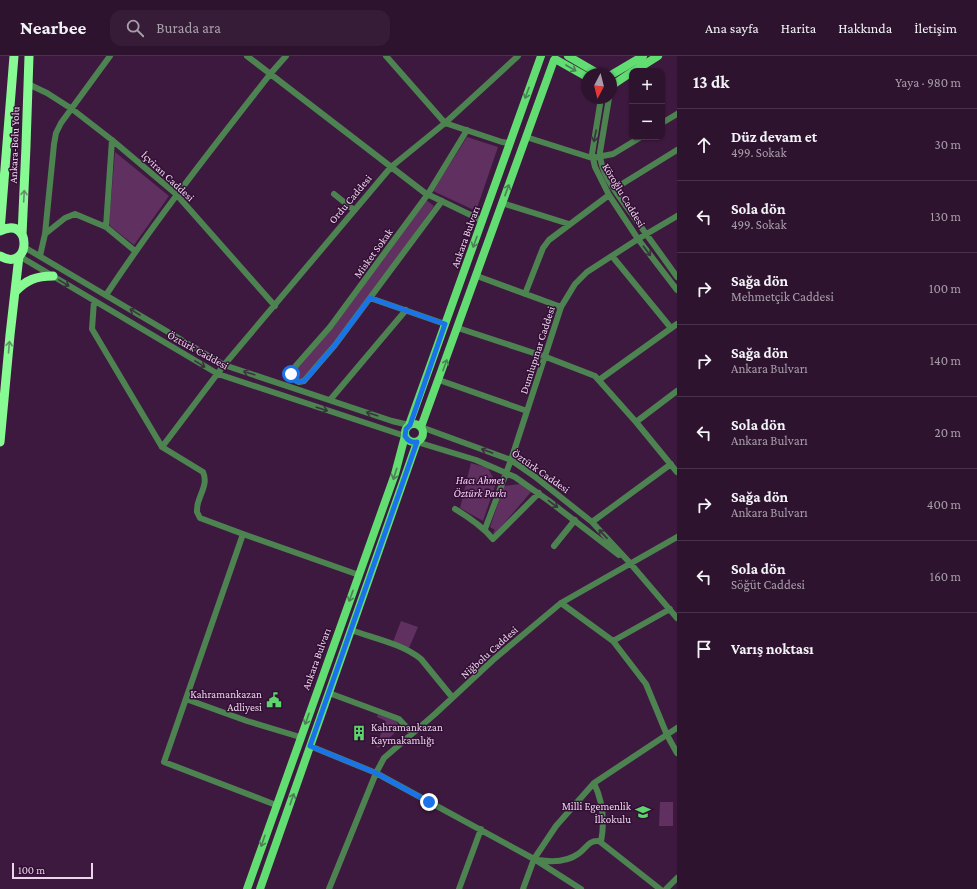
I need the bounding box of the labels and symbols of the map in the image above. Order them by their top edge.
one-way arrow [565,65,577,73]
north arrow [581,68,617,104]
one-way arrow [523,87,531,99]
street label: Ankara-Bolu Yolu [7,106,21,184]
one-way arrow [591,130,599,143]
street label: İçviran Caddesi [138,149,197,204]
street label: Köroğlu Caddesi [599,161,648,230]
street label: Ordu Caddesi [326,172,374,226]
one-way arrow [504,184,512,196]
one-way arrow [20,190,28,203]
street label: Ankara Bulvarı [448,204,482,270]
street label: Misket Sokak [351,225,395,280]
one-way arrow [471,236,479,248]
one-way arrow [643,245,651,256]
one-way arrow [58,279,69,287]
street label: Dumlupınar Caddesi [517,305,558,396]
one-way arrow [129,307,141,315]
street label: Öztürk Caddesi [165,328,231,372]
one-way arrow [5,341,12,354]
one-way arrow [441,359,449,371]
one-way arrow [194,360,206,368]
route start [282,365,300,383]
one-way arrow [242,369,255,376]
one-way arrow [315,406,328,413]
one-way arrow [366,410,379,417]
one-way arrow [482,447,494,455]
street label: Öztürk Caddesi [510,447,572,495]
one-way arrow [391,467,398,480]
park label: Hacı Ahmet Öztürk Parkı [454,474,506,499]
one-way arrow [548,500,559,508]
one-way arrow [599,530,608,540]
one-way arrow [346,590,354,602]
street label: Niğbolu Caddesi [458,623,521,681]
street label: Ankara Bulvarı [299,626,333,692]
place label: Kahramankazan Adliyesi [190,688,262,714]
public building icon: Kahramankazan Adliyesi [265,691,283,709]
one-way arrow [302,712,310,724]
place label: Kahramankazan Kaymakamlığı [371,721,443,747]
building icon: Kahramankazan Kaymakamlığı [350,724,368,742]
route end [420,793,438,811]
one-way arrow [288,794,296,806]
place label: Milli Egemenlik İlkokulu [562,800,632,825]
school or university icon: Milli Egemenlik İlkokulu [634,803,652,821]
one-way arrow [259,835,267,847]
scale bar [12,861,93,880]

